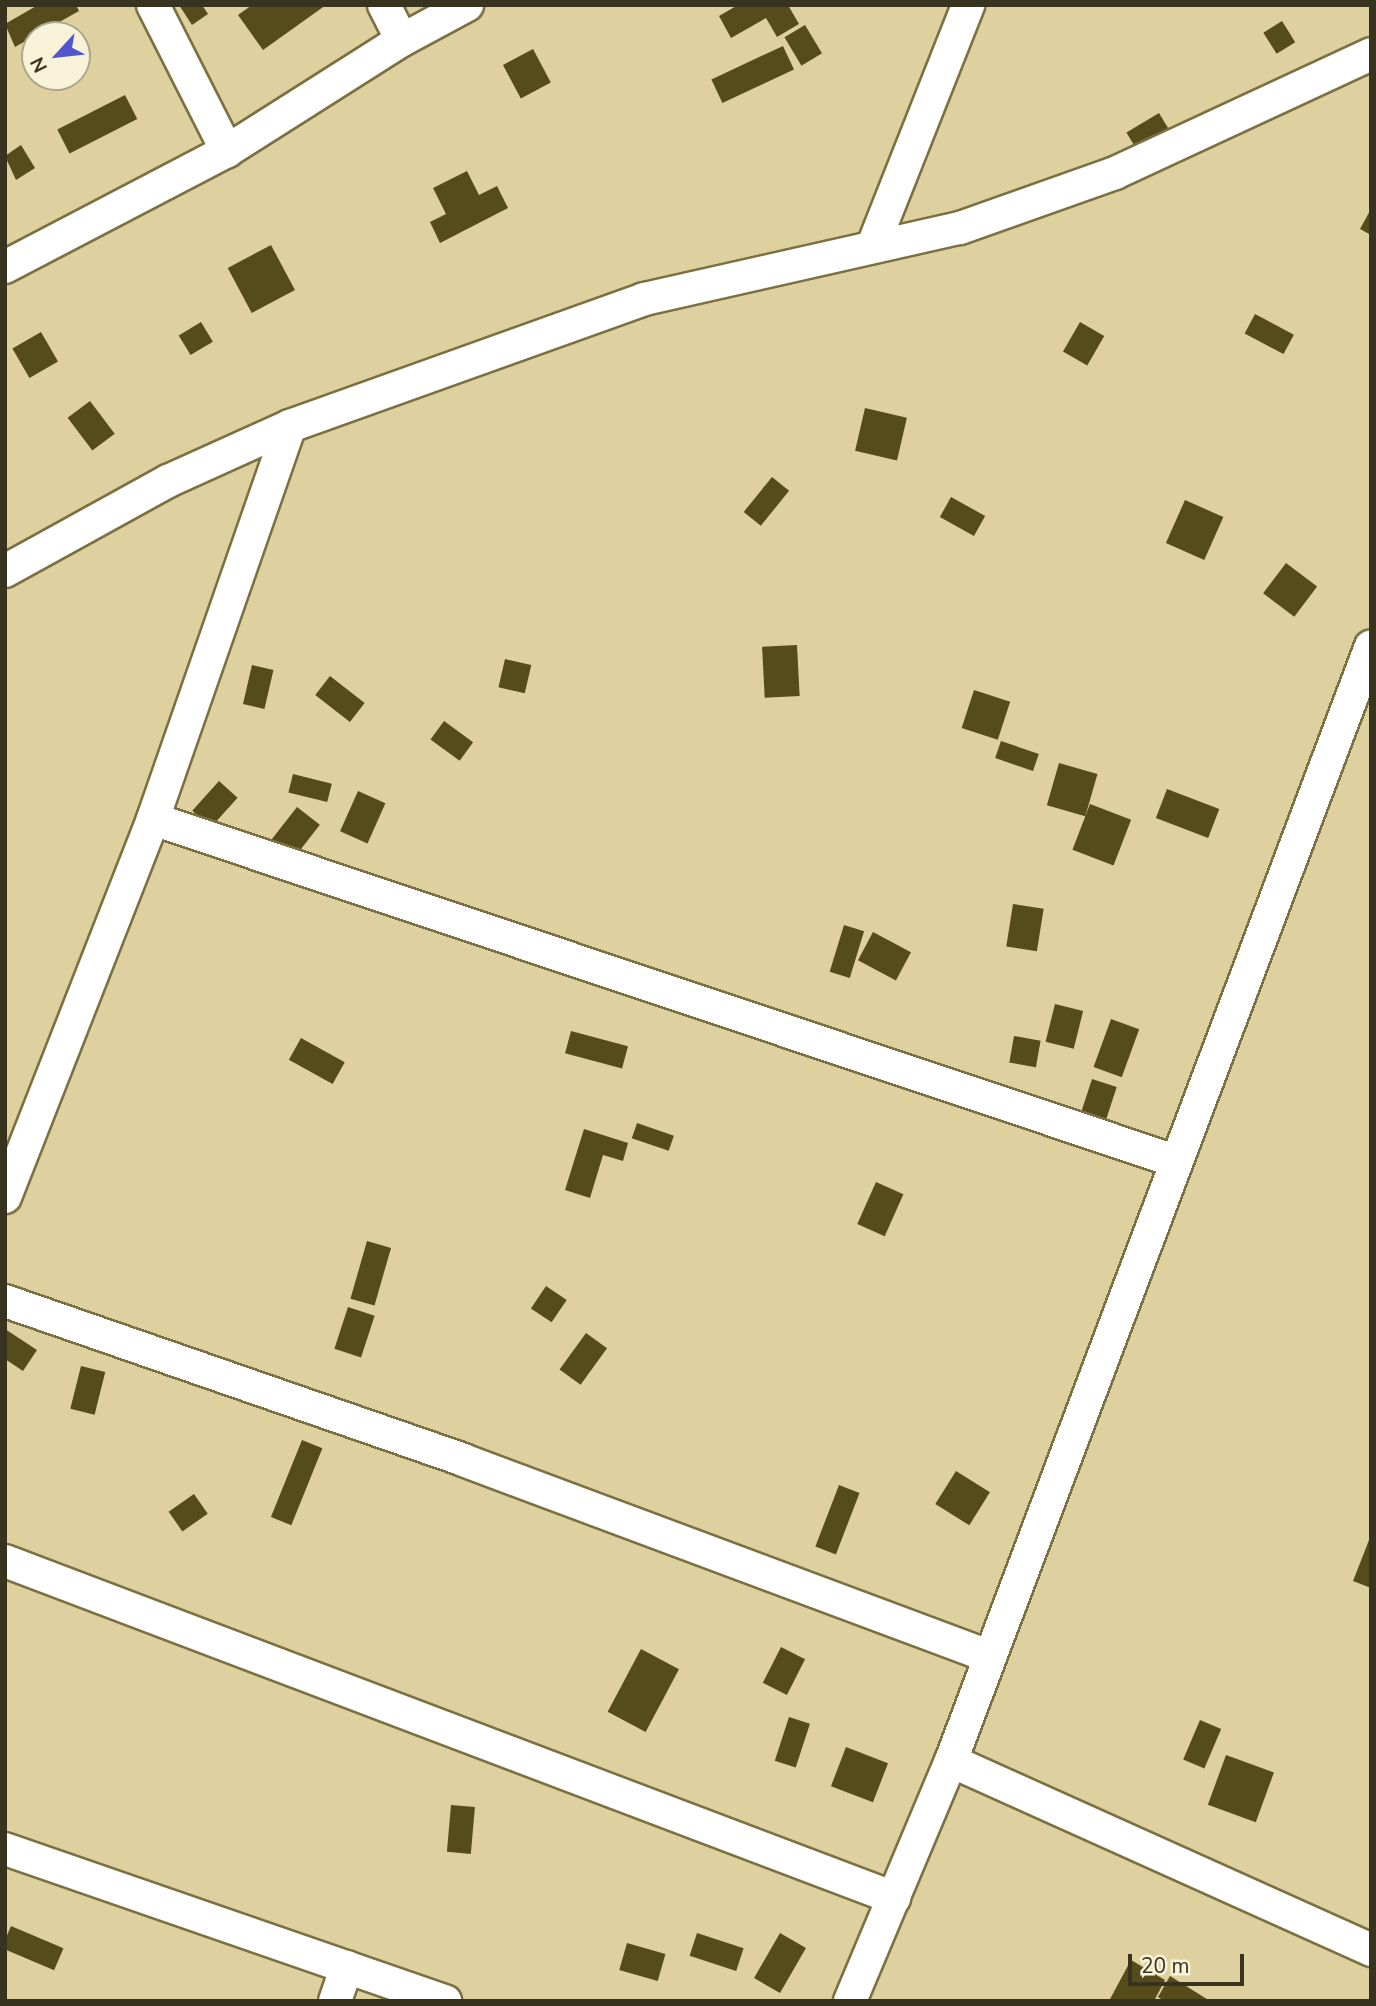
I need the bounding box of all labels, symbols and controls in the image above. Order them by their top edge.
north arrow [21,21,91,91]
text: N [24,52,54,77]
scale bar [1131,1940,1246,1984]
text: 20 m [1141,1952,1190,1980]

